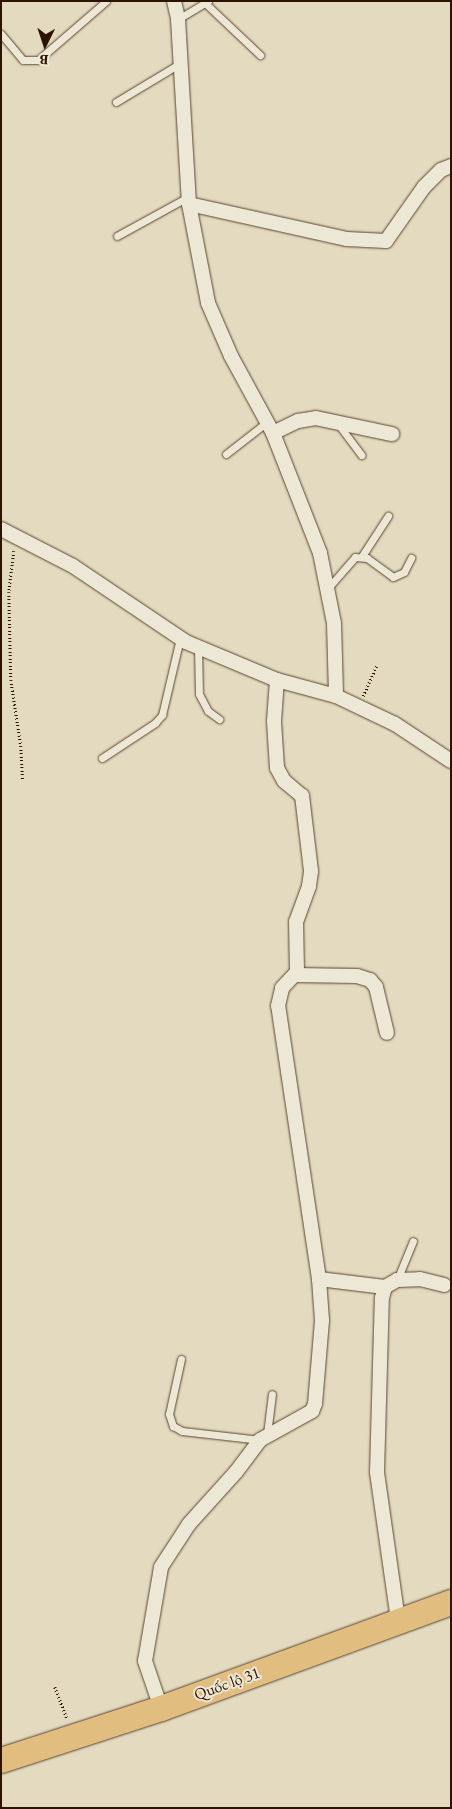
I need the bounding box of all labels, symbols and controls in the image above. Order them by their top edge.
north arrow [20,20,70,70]
text: B [39,51,49,69]
street label: Quốc lộ 31 [191,1663,263,1705]

